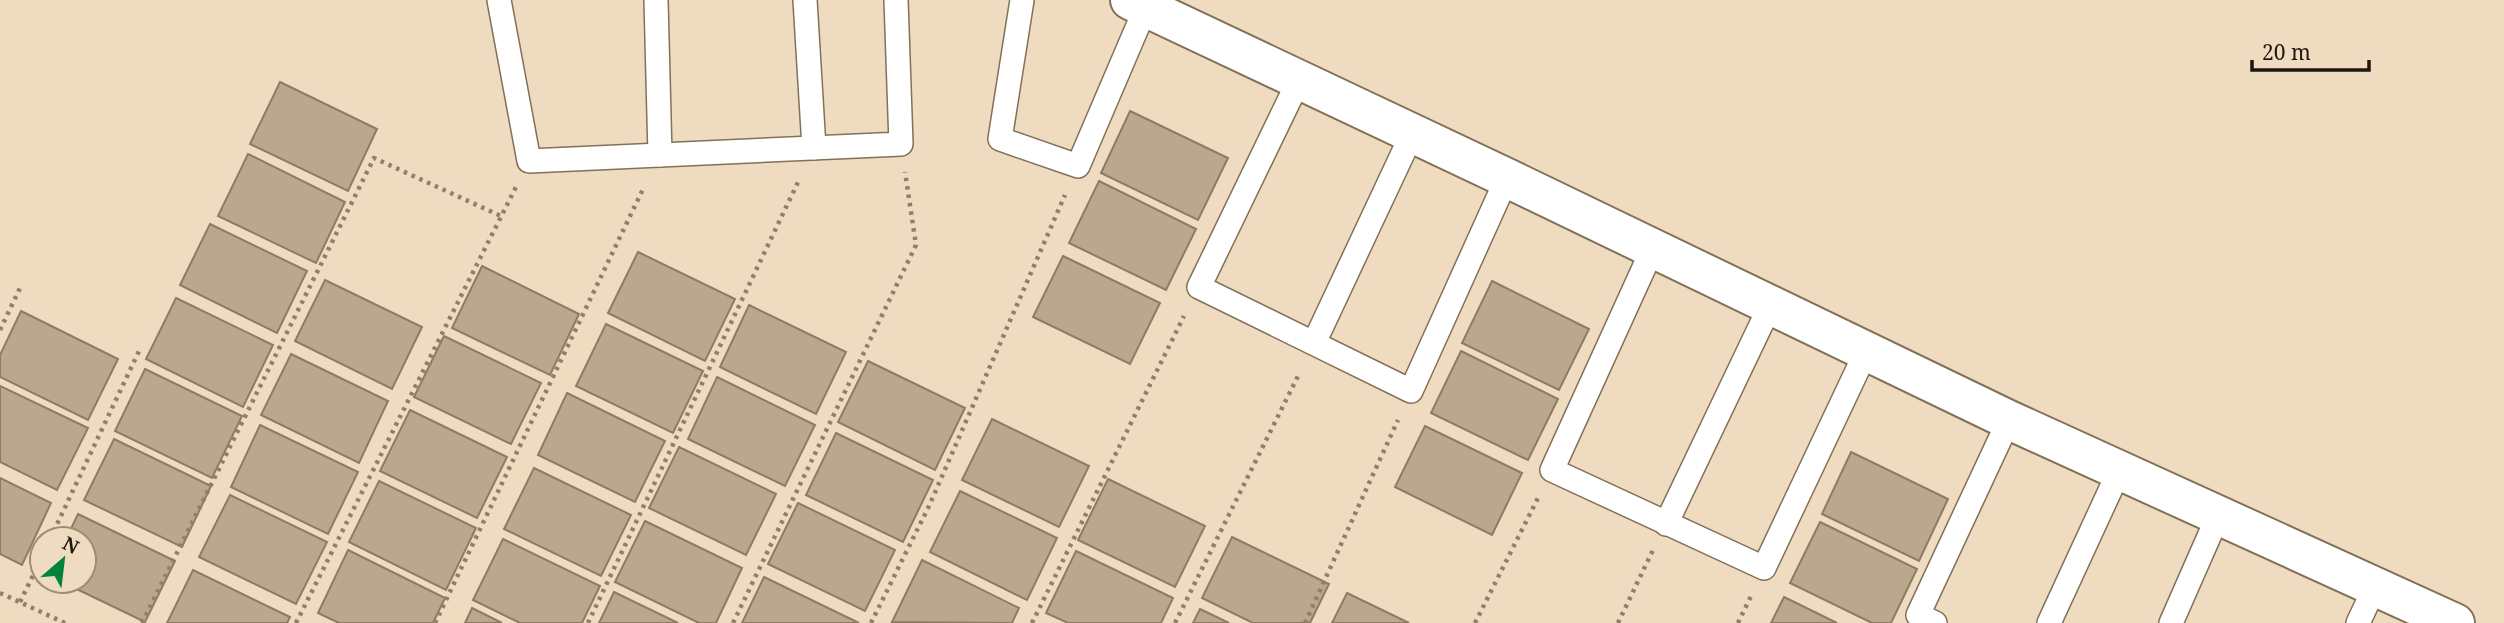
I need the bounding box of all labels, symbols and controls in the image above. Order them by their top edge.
scale bar [2252,28,2369,72]
text: 20 m [2262,38,2311,66]
north arrow [28,525,98,595]
text: N [58,530,84,560]

